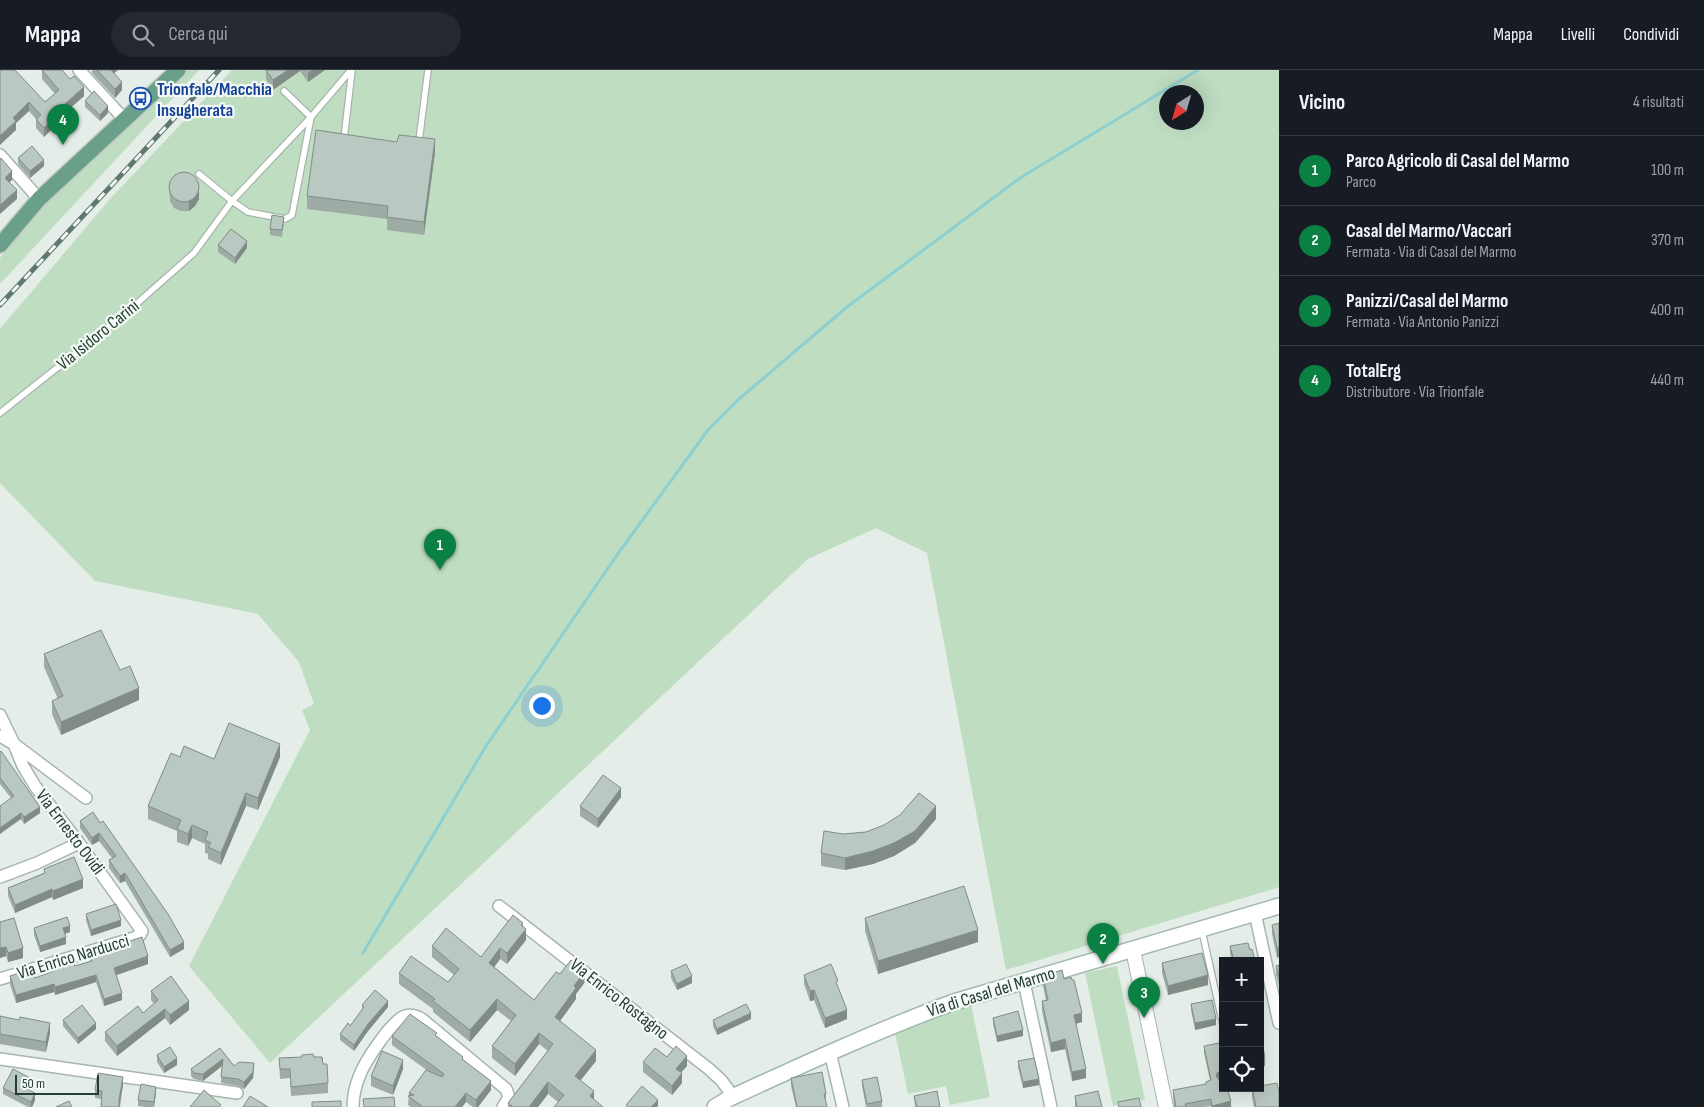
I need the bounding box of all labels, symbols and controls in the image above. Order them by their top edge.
search box [111,12,461,57]
text: Mappa [25,20,81,49]
icon: search [129,21,157,49]
text: Cerca qui [169,23,227,46]
text: Mappa [1493,24,1533,45]
text: Livelli [1561,24,1595,45]
text: Condividi [1623,24,1679,45]
place label: Trionfale/Macchia Insugherata [157,79,272,121]
north arrow [1159,85,1204,130]
bus stop icon: Trionfale/Macchia Insugherata [129,87,153,111]
text: Vicino [1299,90,1345,115]
text: 4 risultati [1633,93,1684,112]
pin: 4 [47,104,79,145]
text: Parco Agricolo di Casal del Marmo [1346,150,1569,173]
text: 1 [1312,161,1318,180]
text: 100 m [1651,161,1684,180]
text: Parco [1346,173,1376,192]
text: Casal del Marmo/Vaccari [1346,220,1511,243]
text: 2 [1311,231,1319,250]
text: 370 m [1651,231,1684,250]
text: Fermata · Via di Casal del Marmo [1346,243,1516,262]
text: Panizzi/Casal del Marmo [1346,290,1508,313]
street label: Via Isidoro Carini [53,295,143,375]
text: 3 [1311,301,1319,320]
text: 400 m [1650,301,1684,320]
text: Fermata · Via Antonio Panizzi [1346,313,1499,332]
text: TotalErg [1346,360,1401,383]
text: 4 [1311,371,1319,390]
text: 440 m [1651,371,1684,390]
text: Distributore · Via Trionfale [1346,383,1484,402]
pin: 1 [424,529,456,570]
your location [529,693,555,719]
street label: Via Ernesto Ovidi [31,785,109,879]
pin: 2 [1087,923,1119,964]
street label: Via Enrico Narducci [14,930,132,984]
street label: Via Enrico Rostagno [566,954,672,1044]
map controls [1219,957,1264,1092]
button: + [1219,957,1264,1002]
street label: Via di Casal del Marmo [925,963,1057,1021]
pin: 3 [1128,977,1160,1018]
button: − [1219,1002,1264,1047]
button: locate [1219,1047,1264,1092]
scale bar [15,1072,99,1095]
text: 50 m [22,1075,45,1092]

